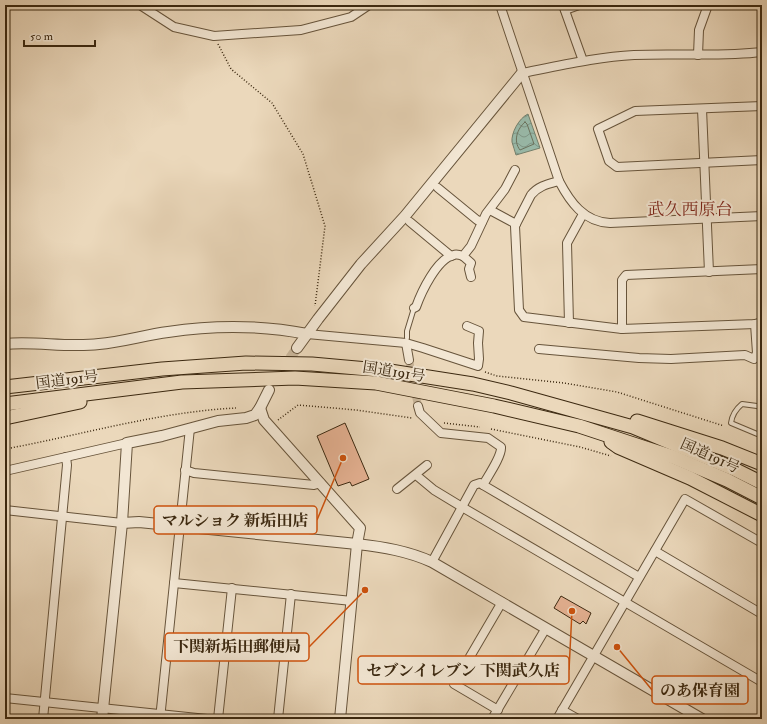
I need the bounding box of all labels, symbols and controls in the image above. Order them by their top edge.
scale bar [24,22,95,48]
text: 50 m [30,29,54,44]
district label: 武久西原台 [648,199,733,220]
street label: 国道191号 [361,358,427,386]
street label: 国道191号 [34,367,100,393]
street label: 国道191号 [677,434,743,478]
callout: マルショク 新垢田店 [154,506,317,534]
text: マルショク 新垢田店 [162,511,308,531]
callout: 下関新垢田郵便局 [165,633,309,661]
text: 下関新垢田郵便局 [173,637,301,657]
callout: セブンイレブン 下関武久店 [358,656,569,684]
text: セブンイレブン 下関武久店 [366,661,560,681]
callout: のあ保育園 [652,676,748,704]
text: のあ保育園 [660,681,740,701]

